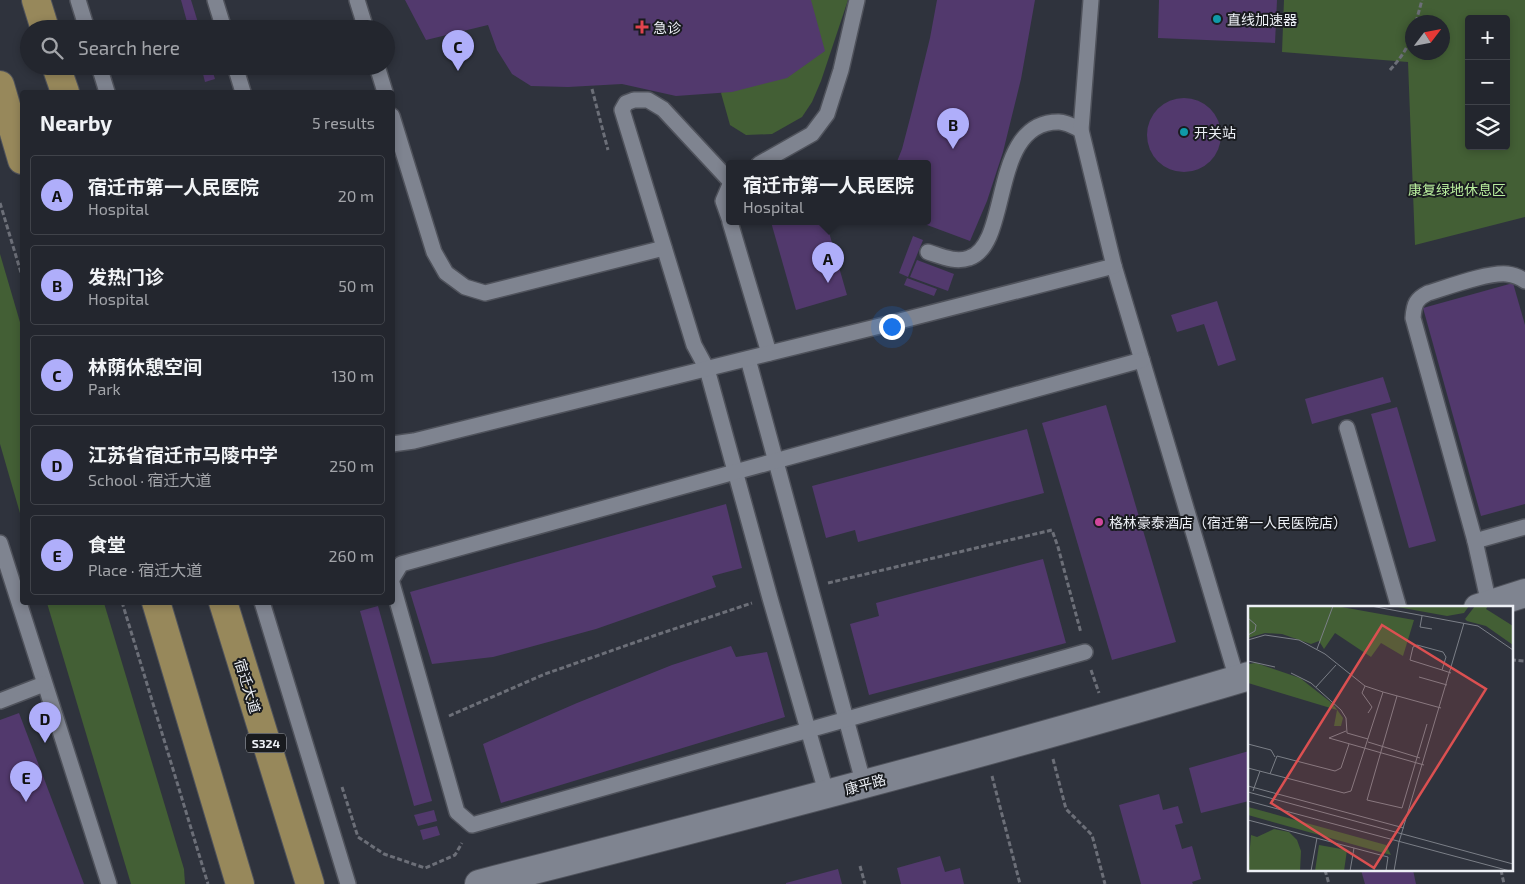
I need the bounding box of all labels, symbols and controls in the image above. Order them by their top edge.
place label: 直线加速器 [1227,11,1297,28]
marker: 直线加速器 [1211,13,1223,25]
north arrow [1405,15,1450,60]
map controls [1465,15,1510,150]
button: + [1465,15,1510,60]
place label: 急诊 [653,19,681,36]
search box [20,20,395,75]
marker: 急诊 [635,20,649,34]
pin: C [442,30,474,71]
icon: search [38,34,66,62]
text: Search here [78,36,180,59]
button: − [1465,60,1510,105]
button: layers [1465,105,1510,150]
pin: B [937,108,969,149]
text: Nearby [40,110,112,135]
text: 5 results [312,113,375,132]
place label: 开关站 [1194,124,1236,141]
marker: 开关站 [1178,126,1190,138]
popup [726,160,931,225]
text: 宿迁市第一人民医院 [743,173,914,196]
text: 宿迁市第一人民医院 [88,175,259,198]
park label: 康复绿地休息区 [1408,181,1506,198]
text: A [52,186,62,205]
text: 20 m [338,186,374,205]
text: Hospital [743,197,804,216]
text: Hospital [88,199,149,218]
pin: A [812,242,844,283]
text: 发热门诊 [88,265,164,288]
text: B [52,276,62,295]
text: 50 m [338,276,374,295]
text: Hospital [88,289,149,308]
your location [879,314,905,340]
text: 林荫休憩空间 [88,355,202,378]
text: C [52,366,62,385]
text: 130 m [332,366,374,385]
text: Park [88,379,121,398]
text: 江苏省宿迁市马陵中学 [88,443,278,466]
text: D [52,456,62,475]
text: 250 m [329,456,374,475]
text: School · 宿迁大道 [88,470,212,489]
place label: 格林豪泰酒店（宿迁第一人民医院店） [1109,514,1347,531]
marker: 格林豪泰酒店（宿迁第一人民医院店） [1093,516,1105,528]
text: 食堂 [88,533,126,556]
text: E [52,546,62,565]
text: 260 m [329,546,374,565]
text: Place · 宿迁大道 [88,560,202,579]
inset map [1248,606,1512,872]
street label: 宿迁大道 [232,657,264,715]
pin: D [29,702,61,743]
road number: S324 [246,734,286,752]
pin: E [10,761,42,802]
street label: 康平路 [843,770,887,798]

